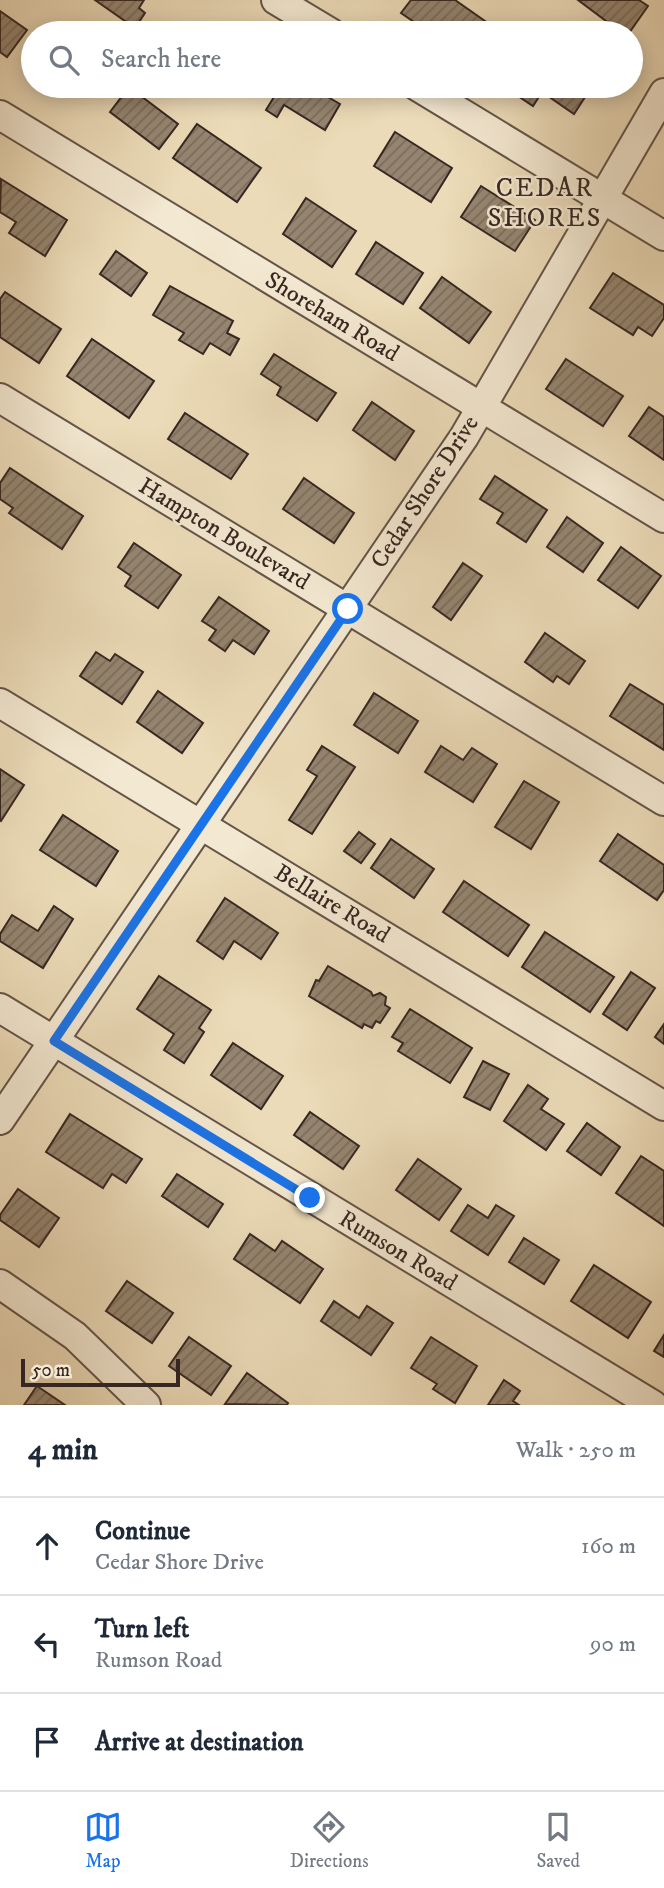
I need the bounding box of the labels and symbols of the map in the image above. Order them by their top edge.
district label: CEDAR SHORES [488,172,602,235]
street label: Shoreham Road [259,265,405,369]
street label: Cedar Shore Drive [364,410,486,574]
street label: Hampton Boulevard [133,471,315,597]
route start [332,593,363,624]
street label: Bellaire Road [269,858,395,950]
route end [294,1182,325,1213]
street label: Rumson Road [333,1204,463,1298]
scale bar [21,1356,180,1388]

